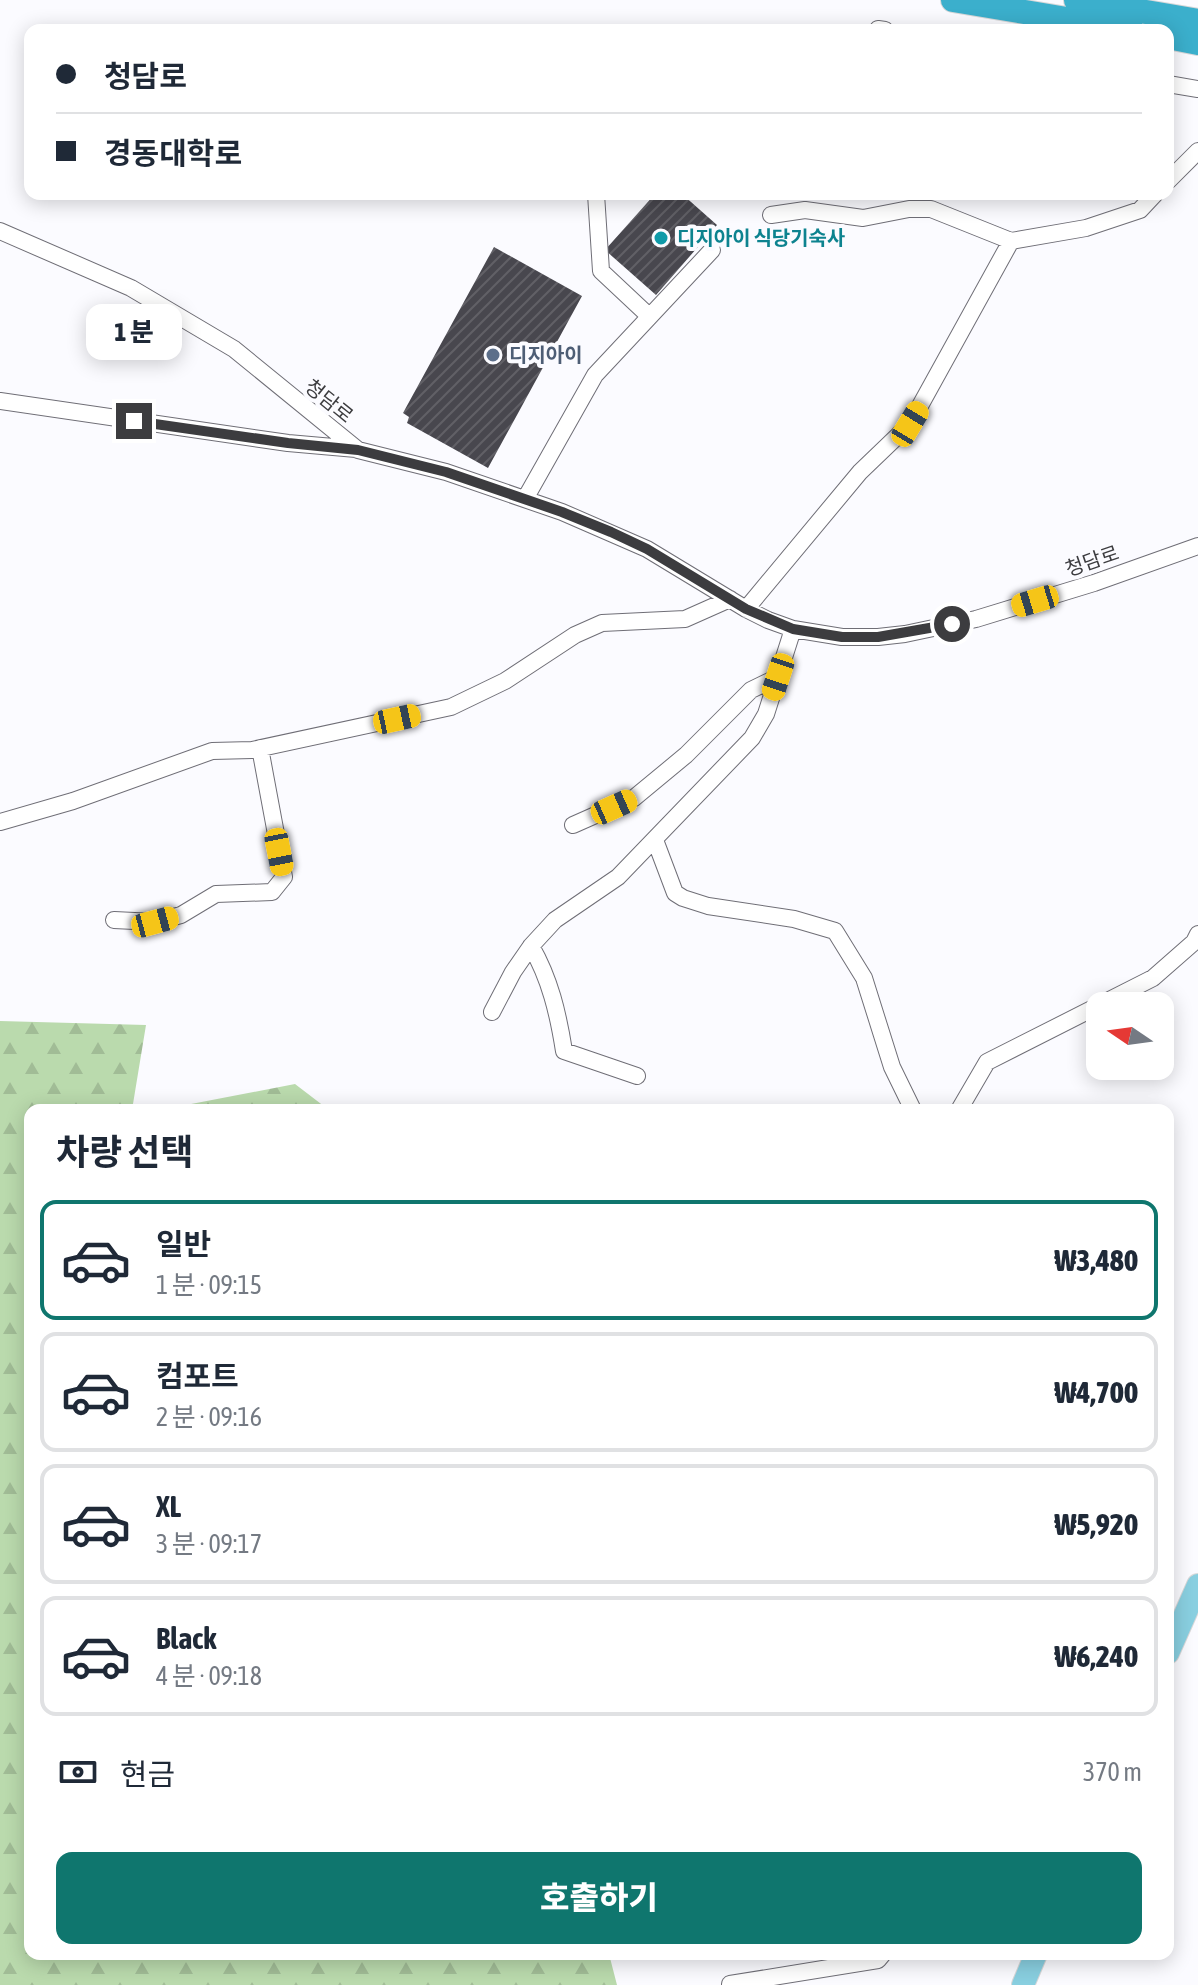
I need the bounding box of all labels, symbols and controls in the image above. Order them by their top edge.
text: 청담로 [104,59,187,93]
text: 경동대학로 [104,136,242,170]
place label: 디지아이 식당기숙사 [677,226,845,249]
marker: 디지아이 식당기숙사 [652,229,670,247]
callout: 1 분 [86,305,182,361]
text: 1 분 [114,317,154,347]
place label: 디지아이 [509,343,583,366]
marker: 디지아이 [484,346,502,364]
street label: 청담로 [301,374,358,427]
car [887,397,933,451]
route end [116,403,152,439]
street label: 청담로 [1062,541,1122,580]
car [1009,583,1061,619]
route start [934,606,970,642]
car [759,650,797,704]
car [371,702,423,736]
car [587,786,641,828]
car [263,826,295,878]
car [129,904,181,940]
north arrow [1086,992,1174,1080]
map controls [1086,992,1174,1080]
text: 차량 선택 [56,1131,193,1173]
icon: car [60,1224,132,1296]
text: 일반 [156,1227,211,1261]
text: ₩3,480 [1055,1243,1138,1277]
text: 1 분 · 09:15 [156,1270,262,1300]
icon: car [60,1356,132,1428]
text: 컴포트 [156,1359,239,1393]
text: ₩4,700 [1055,1375,1138,1409]
text: 2 분 · 09:16 [156,1402,262,1432]
icon: car [60,1488,132,1560]
text: XL [156,1489,181,1523]
text: ₩5,920 [1055,1507,1138,1541]
text: 3 분 · 09:17 [156,1529,262,1559]
icon: car [60,1620,132,1692]
text: Black [156,1621,216,1655]
text: ₩6,240 [1055,1639,1138,1673]
text: 4 분 · 09:18 [156,1661,262,1691]
icon: cash [56,1750,100,1794]
text: 현금 [120,1757,175,1791]
text: 370 m [1083,1757,1142,1787]
button: 호출하기 [56,1852,1142,1944]

